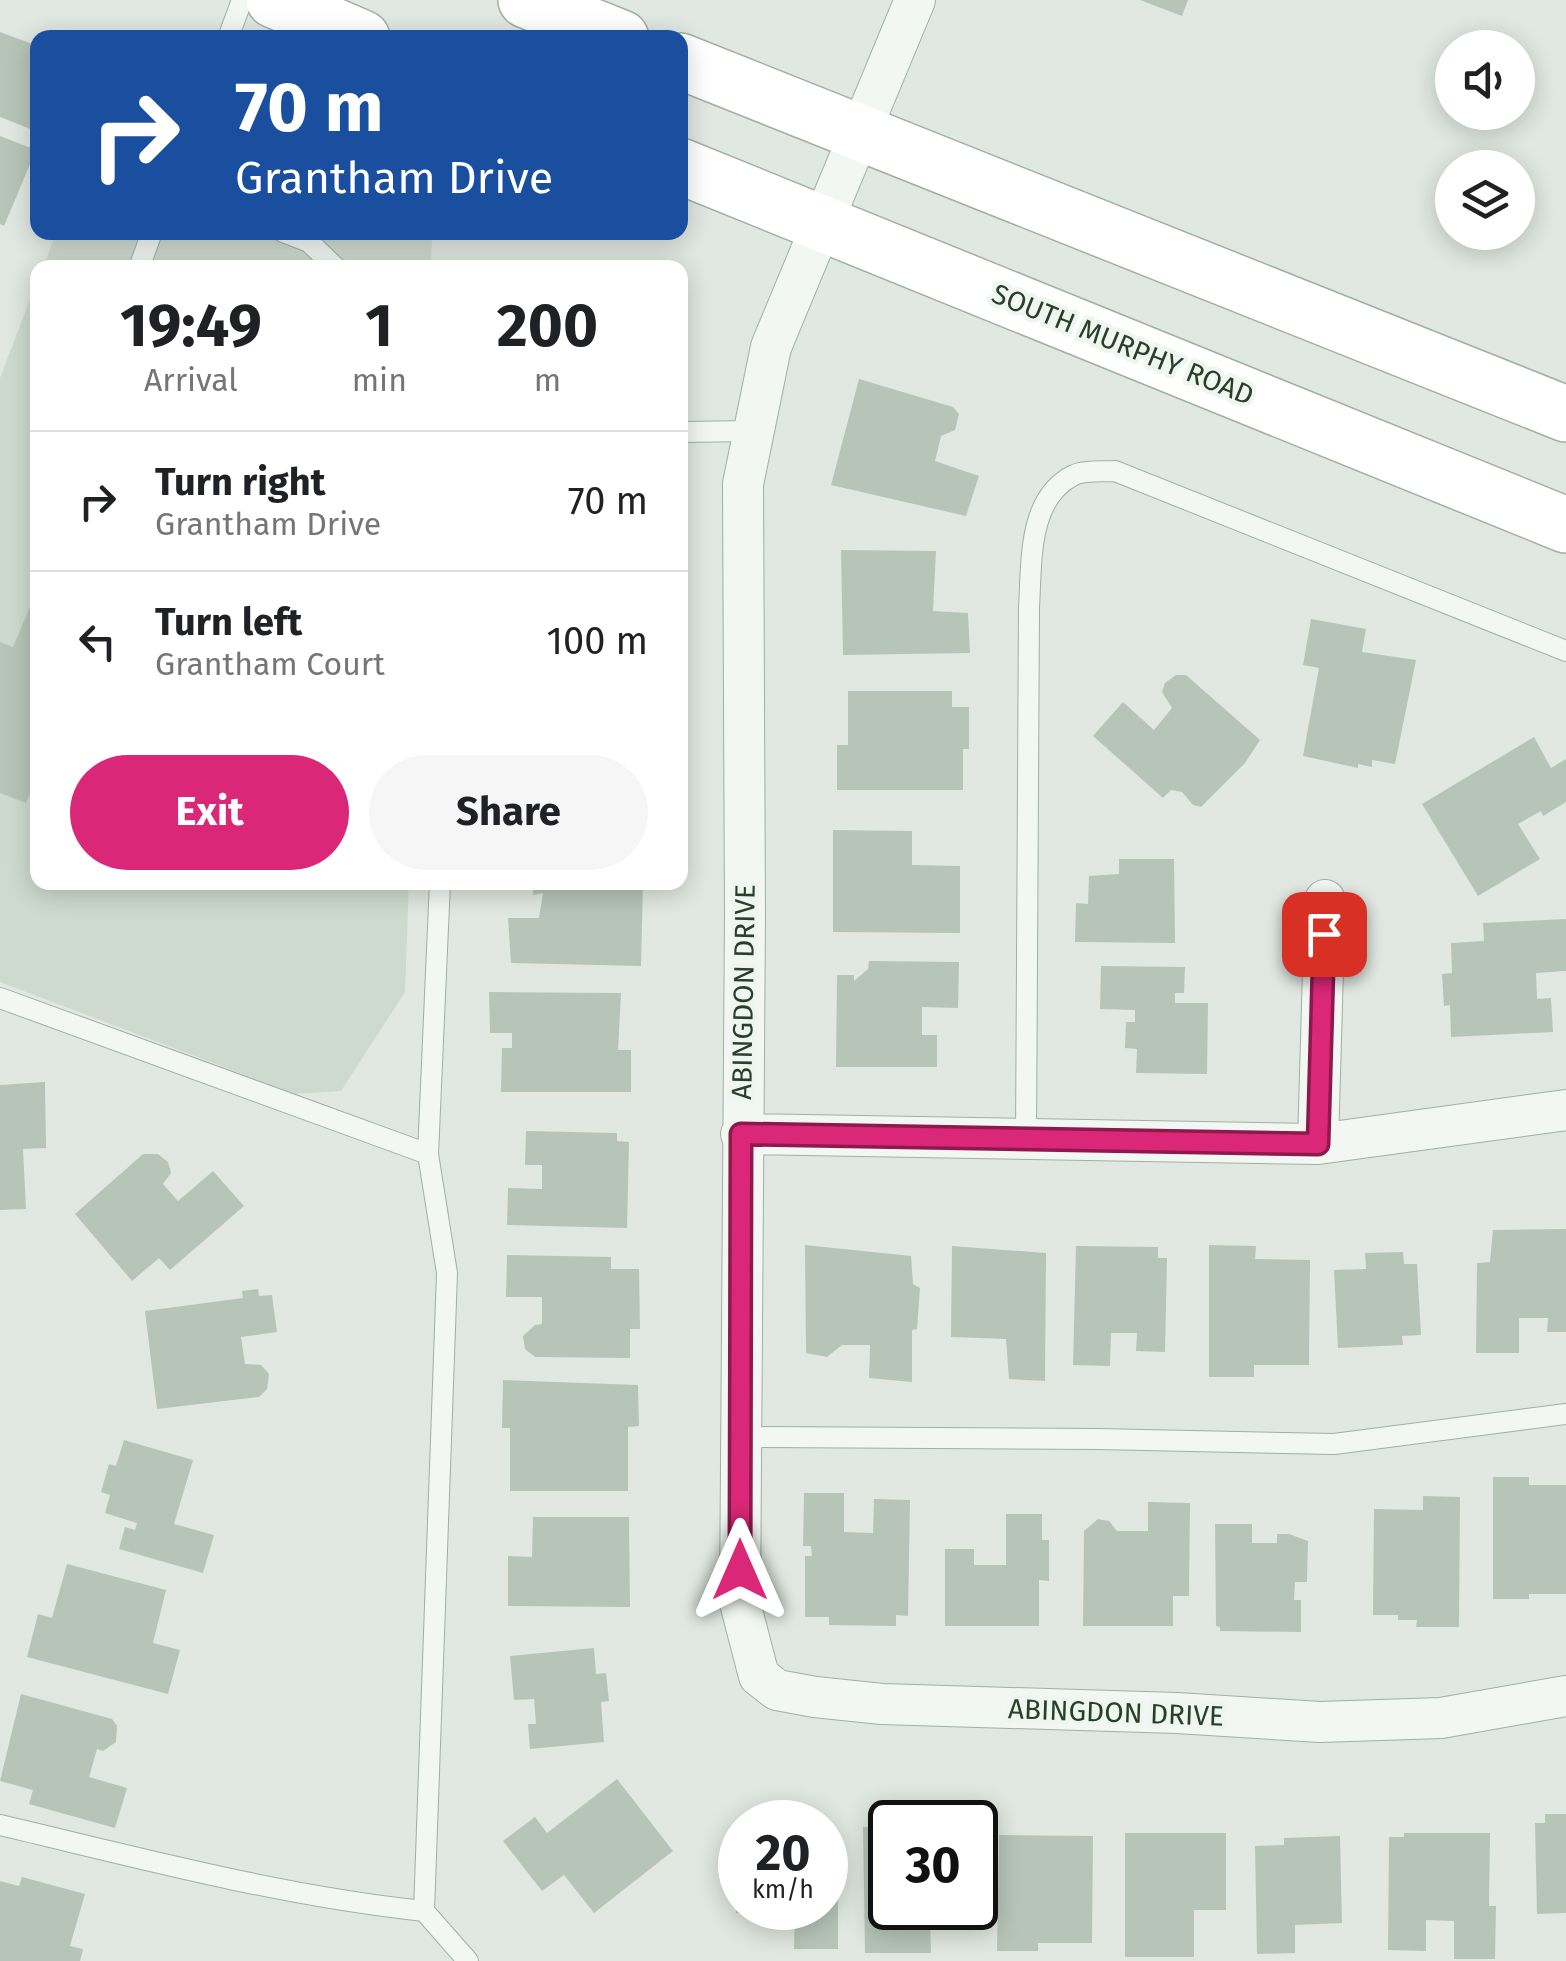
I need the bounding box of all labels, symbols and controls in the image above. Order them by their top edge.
map controls [1435,30,1535,250]
button: sound [1435,30,1535,130]
text: 70 m [235,66,384,150]
icon: right [70,70,200,200]
button: layers [1435,150,1535,250]
text: Grantham Drive [235,151,553,205]
street label: SOUTH MURPHY ROAD [987,277,1259,412]
text: 19:49 [120,290,262,362]
text: 1 [365,290,393,362]
text: 200 [497,290,598,362]
text: Arrival [144,361,238,399]
text: min [352,361,407,399]
text: m [534,361,561,399]
text: Turn right [155,459,325,505]
icon: right [70,474,125,529]
text: 70 m [568,478,648,524]
text: Grantham Drive [155,505,381,543]
text: Turn left [155,599,302,645]
icon: left [70,614,125,669]
text: 100 m [547,618,648,664]
text: Grantham Court [155,645,385,683]
button: Exit [70,755,349,870]
button: Share [369,755,648,870]
street label: ABINGDON DRIVE [725,884,762,1100]
pin [1282,892,1367,977]
icon: arrive [1297,907,1352,962]
position arrow [688,1518,792,1622]
street label: ABINGDON DRIVE [1008,1692,1224,1733]
speed limit sign: 30 [868,1800,998,1930]
text: 20 [755,1823,811,1883]
text: km/h [752,1875,814,1905]

